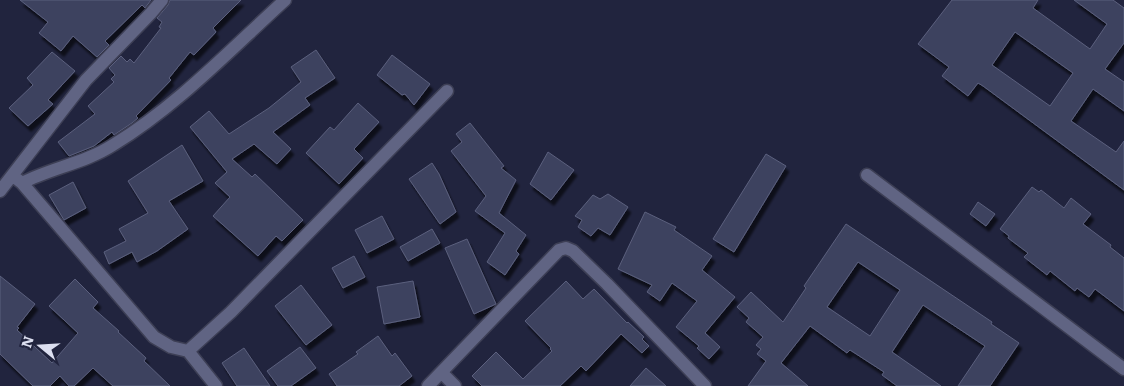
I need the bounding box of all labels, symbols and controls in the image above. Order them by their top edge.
north arrow [15,321,65,371]
text: N [15,333,38,350]

